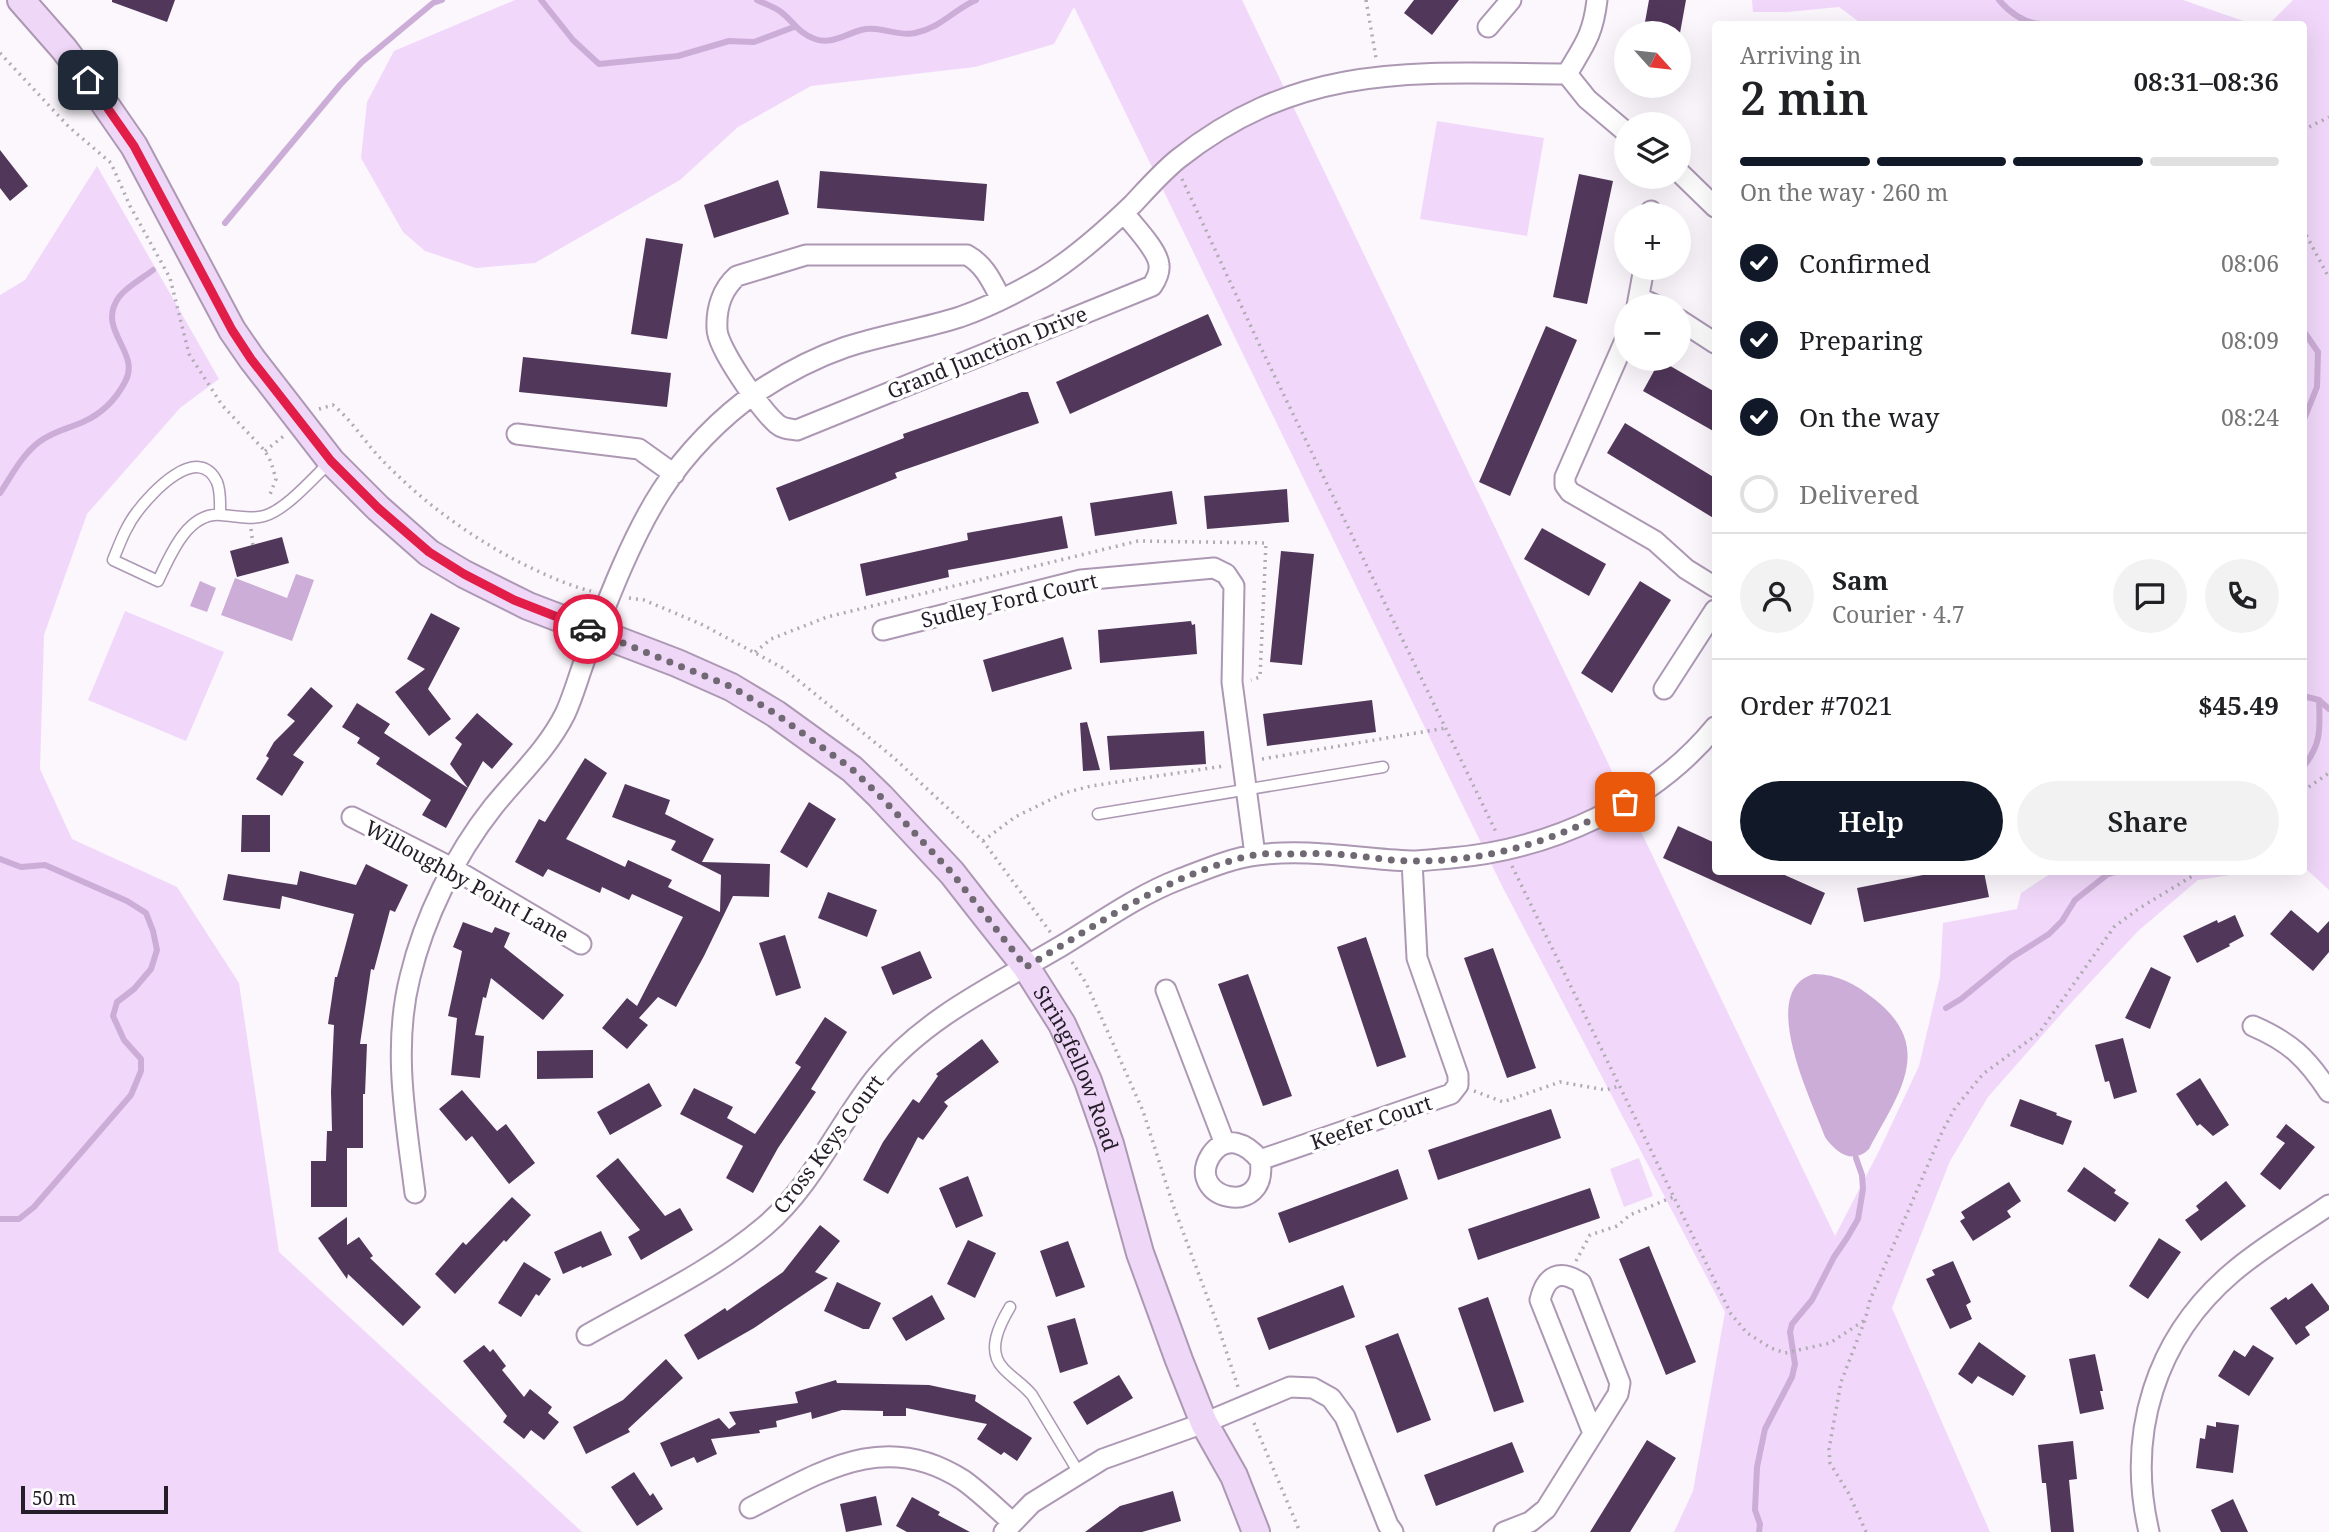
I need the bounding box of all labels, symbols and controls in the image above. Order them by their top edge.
north arrow [1614,21,1690,98]
map controls [1614,21,1691,371]
text: Arriving in [1740,39,1861,71]
pin [58,50,118,110]
icon: home [69,61,107,99]
text: 08:31–08:36 [2133,63,2279,99]
text: 2 min [1740,66,1868,128]
button: layers [1614,112,1691,189]
text: On the way · 260 m [1740,176,1948,208]
button: + [1614,203,1691,280]
icon: check [1740,244,1778,282]
text: Confirmed [1799,245,1931,281]
text: 08:06 [2221,247,2279,279]
button: − [1614,294,1691,371]
street label: Grand Junction Drive [883,299,1091,405]
icon: check [1740,321,1778,359]
text: Preparing [1799,322,1923,358]
text: 08:09 [2221,324,2279,356]
icon: check [1740,398,1778,436]
text: On the way [1799,399,1939,435]
text: 08:24 [2221,401,2279,433]
text: Delivered [1799,476,1919,512]
button: person [1740,559,1814,633]
button: chat [2113,559,2187,633]
button: phone [2205,559,2279,633]
text: Sam [1832,562,1888,598]
street label: Sudley Ford Court [918,566,1100,634]
courier [553,594,623,664]
text: Courier · 4.7 [1832,598,1965,630]
icon: car [569,610,607,648]
text: Order #7021 [1740,687,1893,723]
text: $45.49 [2198,687,2279,723]
pin [1595,772,1655,832]
button: Help [1740,781,2003,861]
button: Share [2017,781,2279,861]
icon: bag [1606,783,1644,821]
street label: Willoughby Point Lane [360,813,574,949]
street label: Stringfellow Road [1027,980,1125,1155]
street label: Cross Keys Court [766,1069,890,1219]
street label: Keefer Court [1307,1088,1435,1156]
scale bar [21,1483,168,1515]
text: 50 m [32,1485,76,1511]

